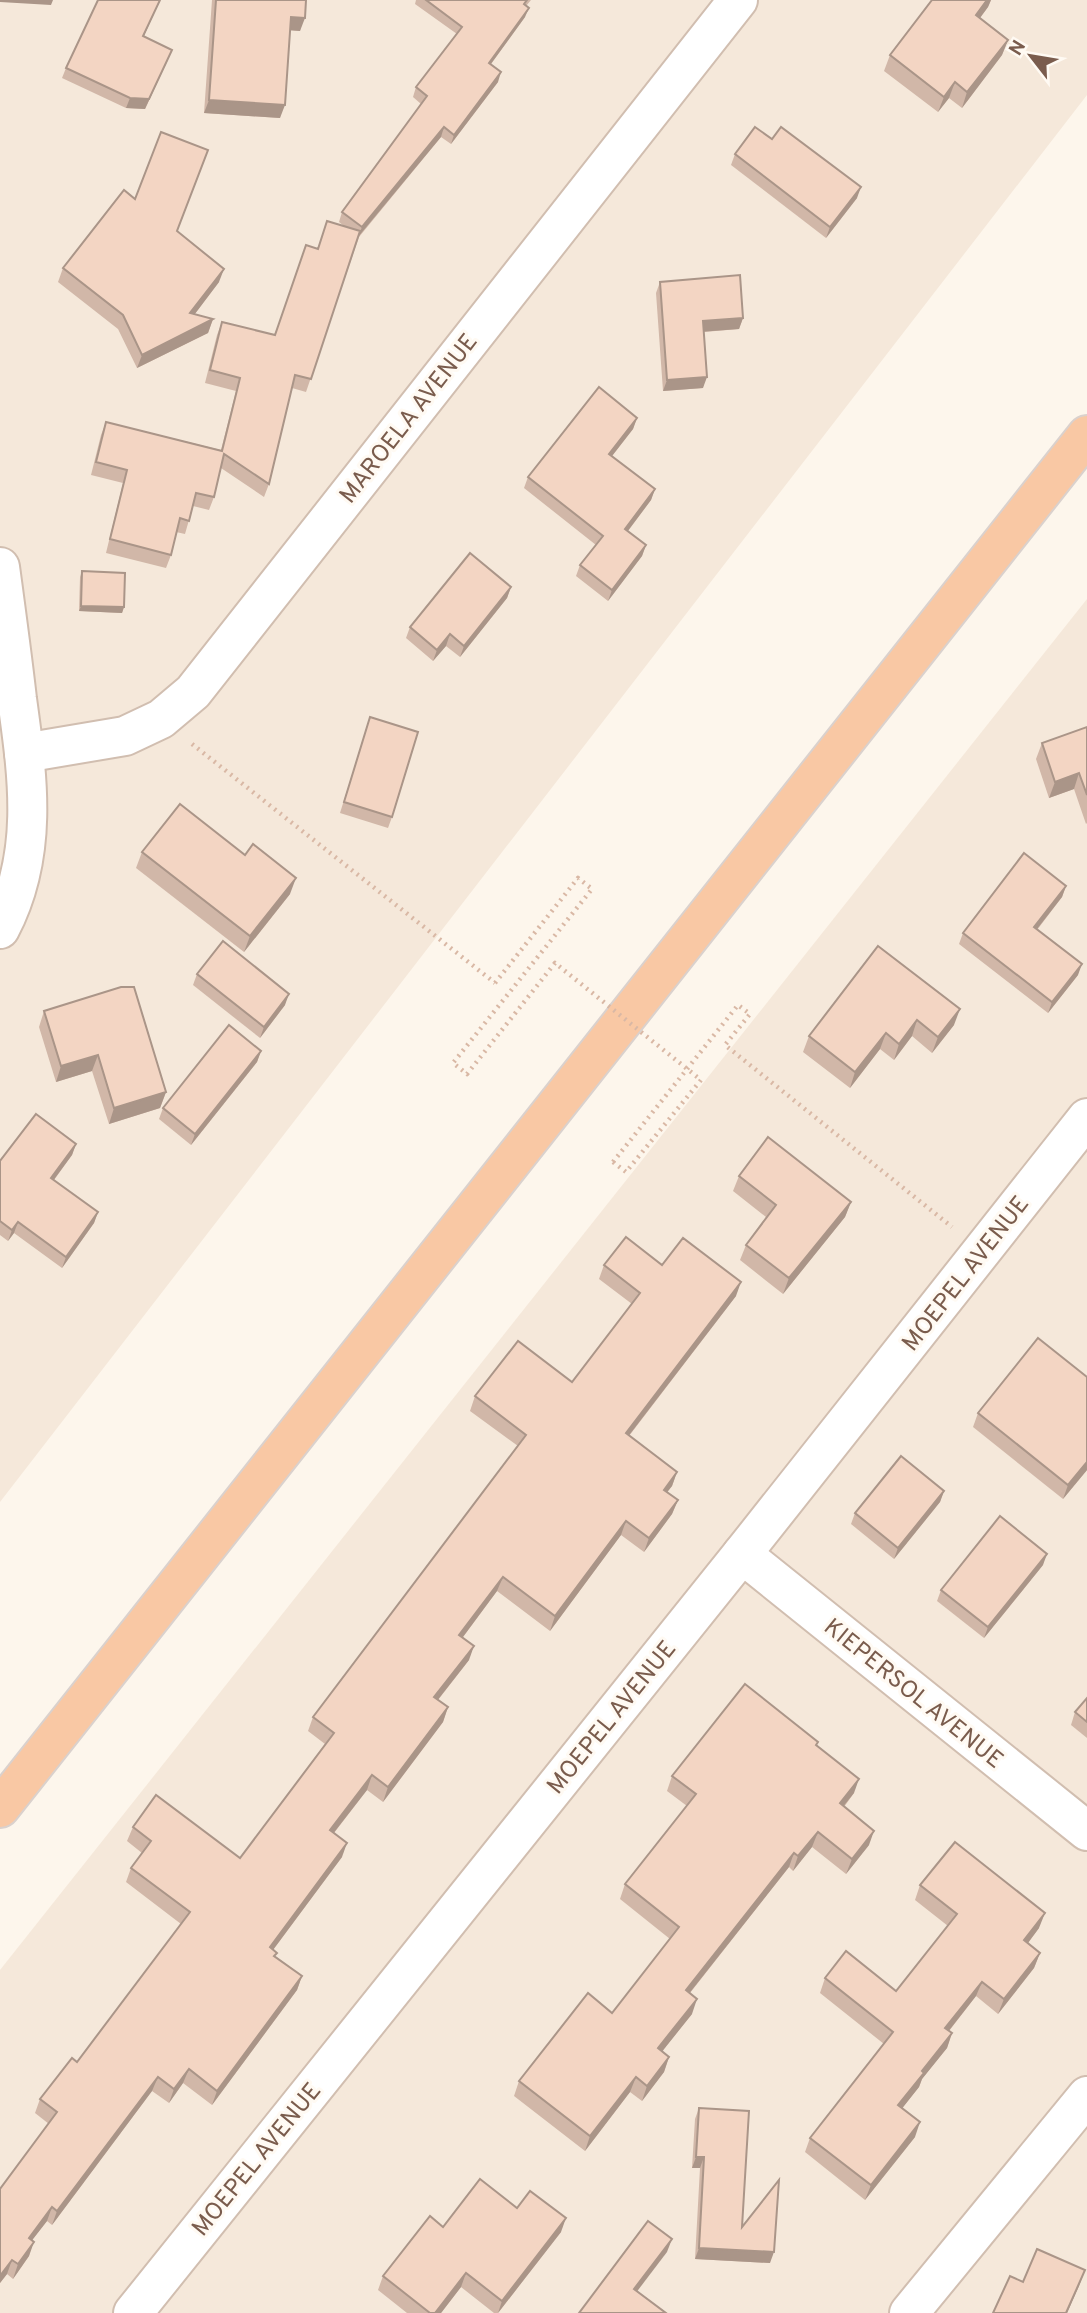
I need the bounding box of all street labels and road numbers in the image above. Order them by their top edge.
street label: MAROELA AVENUE [334,328,485,510]
street label: MOEPEL AVENUE [897,1190,1037,1358]
street label: KIEPERSOL AVENUE [817,1613,1009,1776]
street label: MOEPEL AVENUE [541,1635,684,1801]
street label: MOEPEL AVENUE [186,2077,329,2243]

